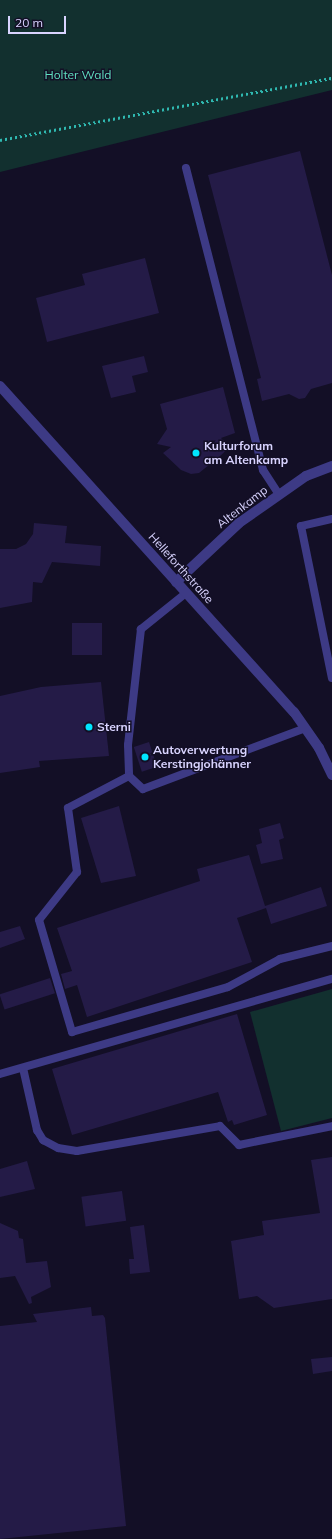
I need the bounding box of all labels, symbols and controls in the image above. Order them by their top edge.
scale bar [10,8,68,34]
text: 20 m [15,15,43,30]
park label: Holter Wald [45,68,111,82]
place label: Kulturforum am Altenkamp [204,439,288,467]
marker: Kulturforum am Altenkamp [191,448,201,458]
street label: Altenkamp [214,483,270,531]
street label: Helleforthstraße [145,530,217,606]
place label: Sterni [97,720,131,734]
marker: Sterni [84,722,94,732]
place label: Autoverwertung Kerstingjohänner [153,743,251,771]
marker: Autoverwertung Kerstingjohänner [140,752,150,762]

